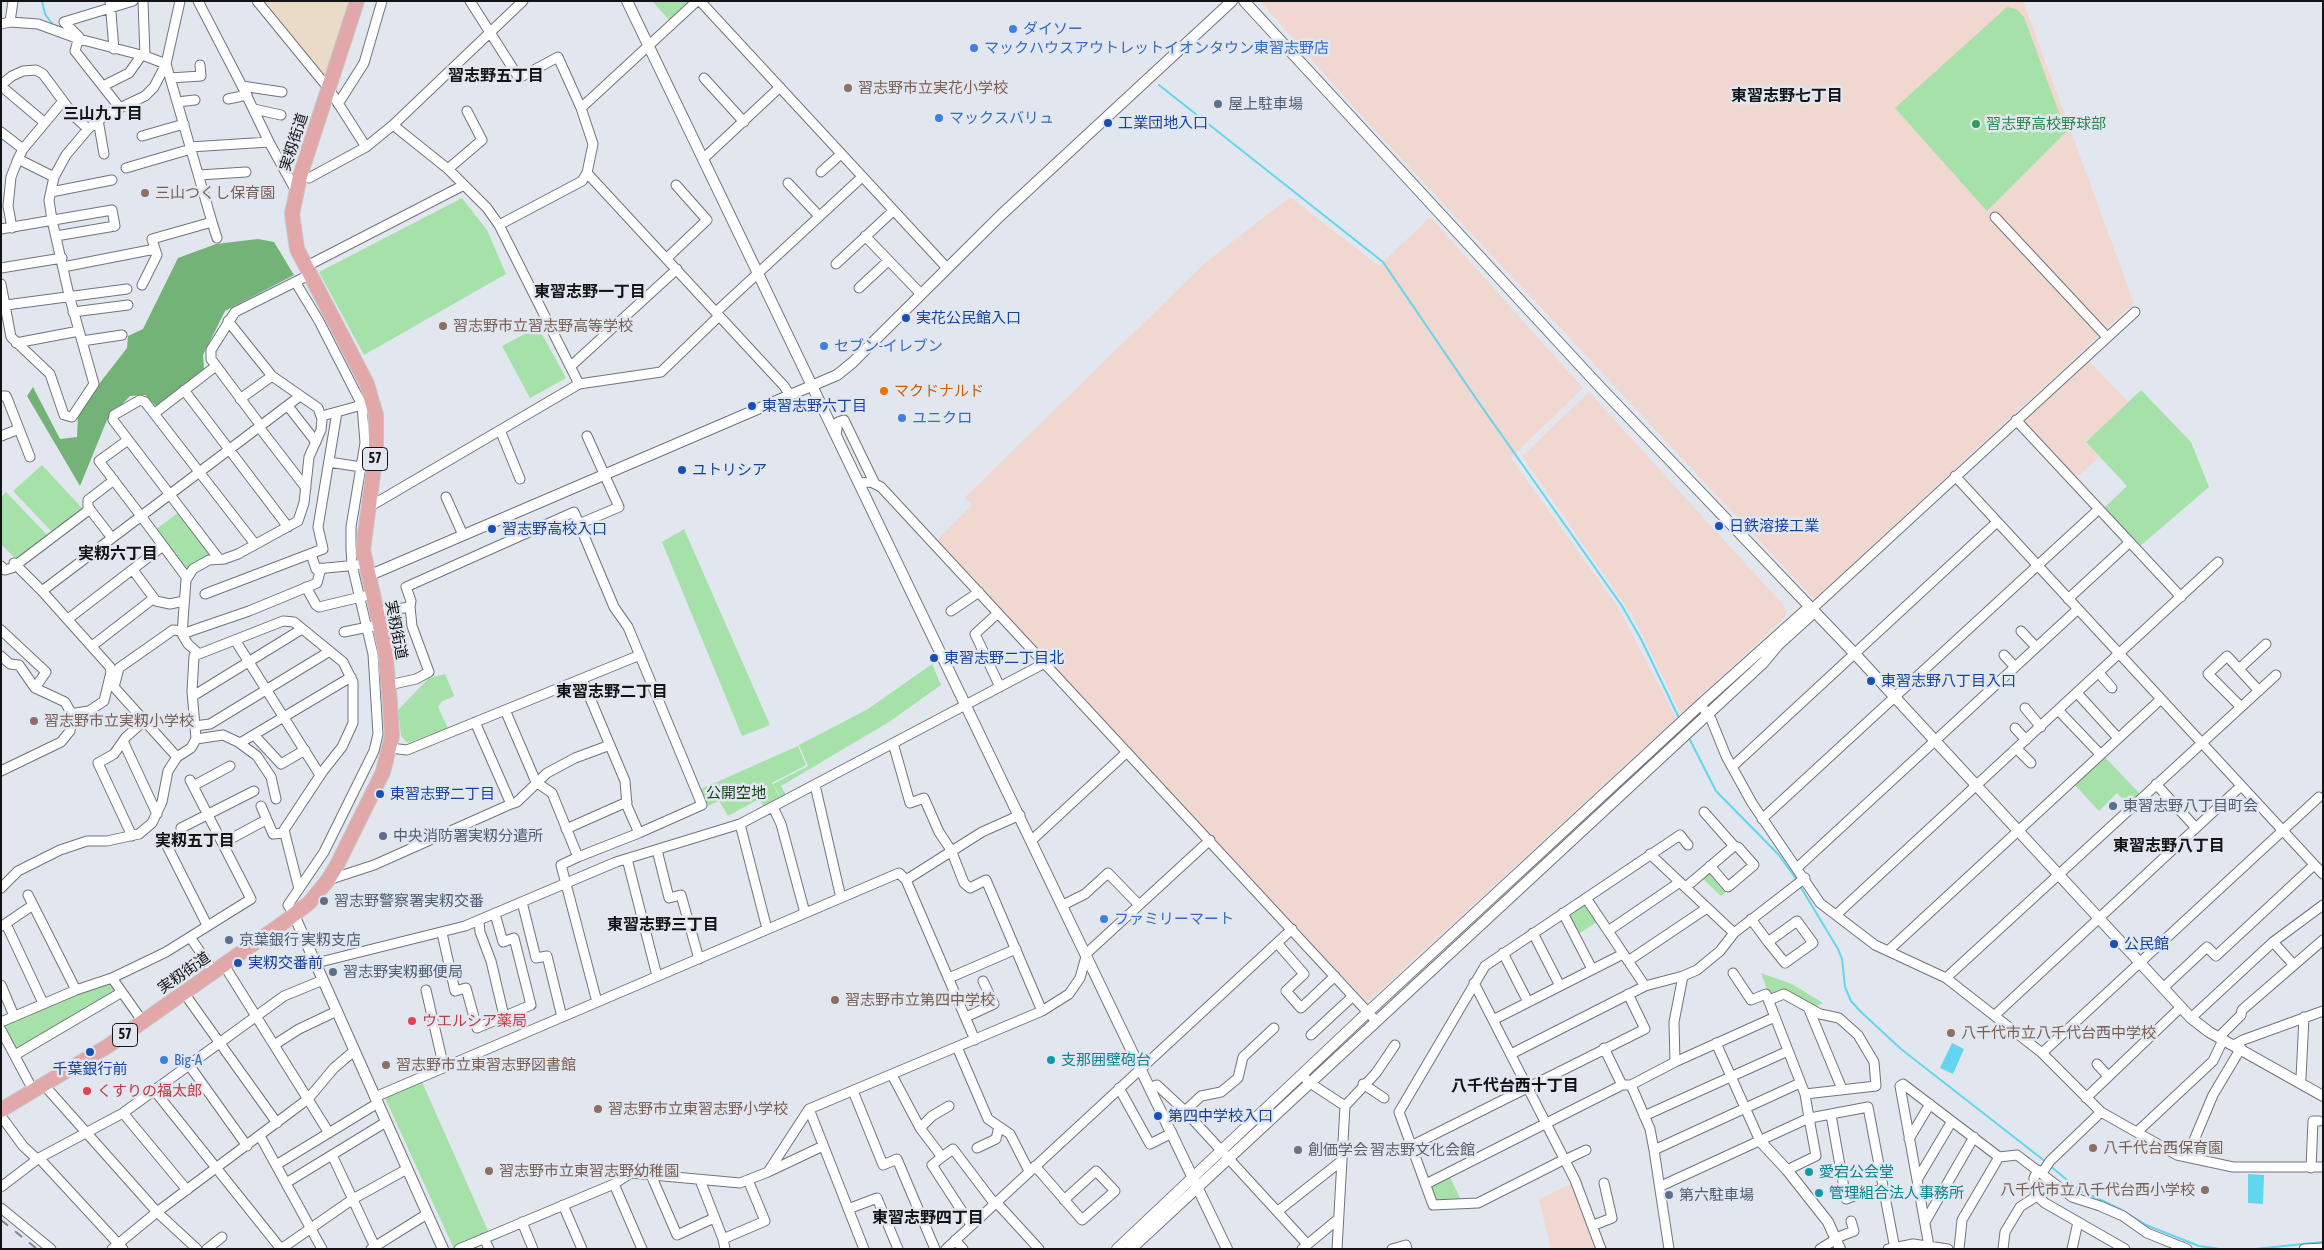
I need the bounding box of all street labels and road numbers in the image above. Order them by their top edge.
street label: 実籾街道 [276,111,312,173]
road number: 57 [362,448,388,470]
street label: 実籾街道 [381,599,411,661]
street label: 実籾街道 [154,948,214,998]
road number: 57 [112,1024,138,1046]

